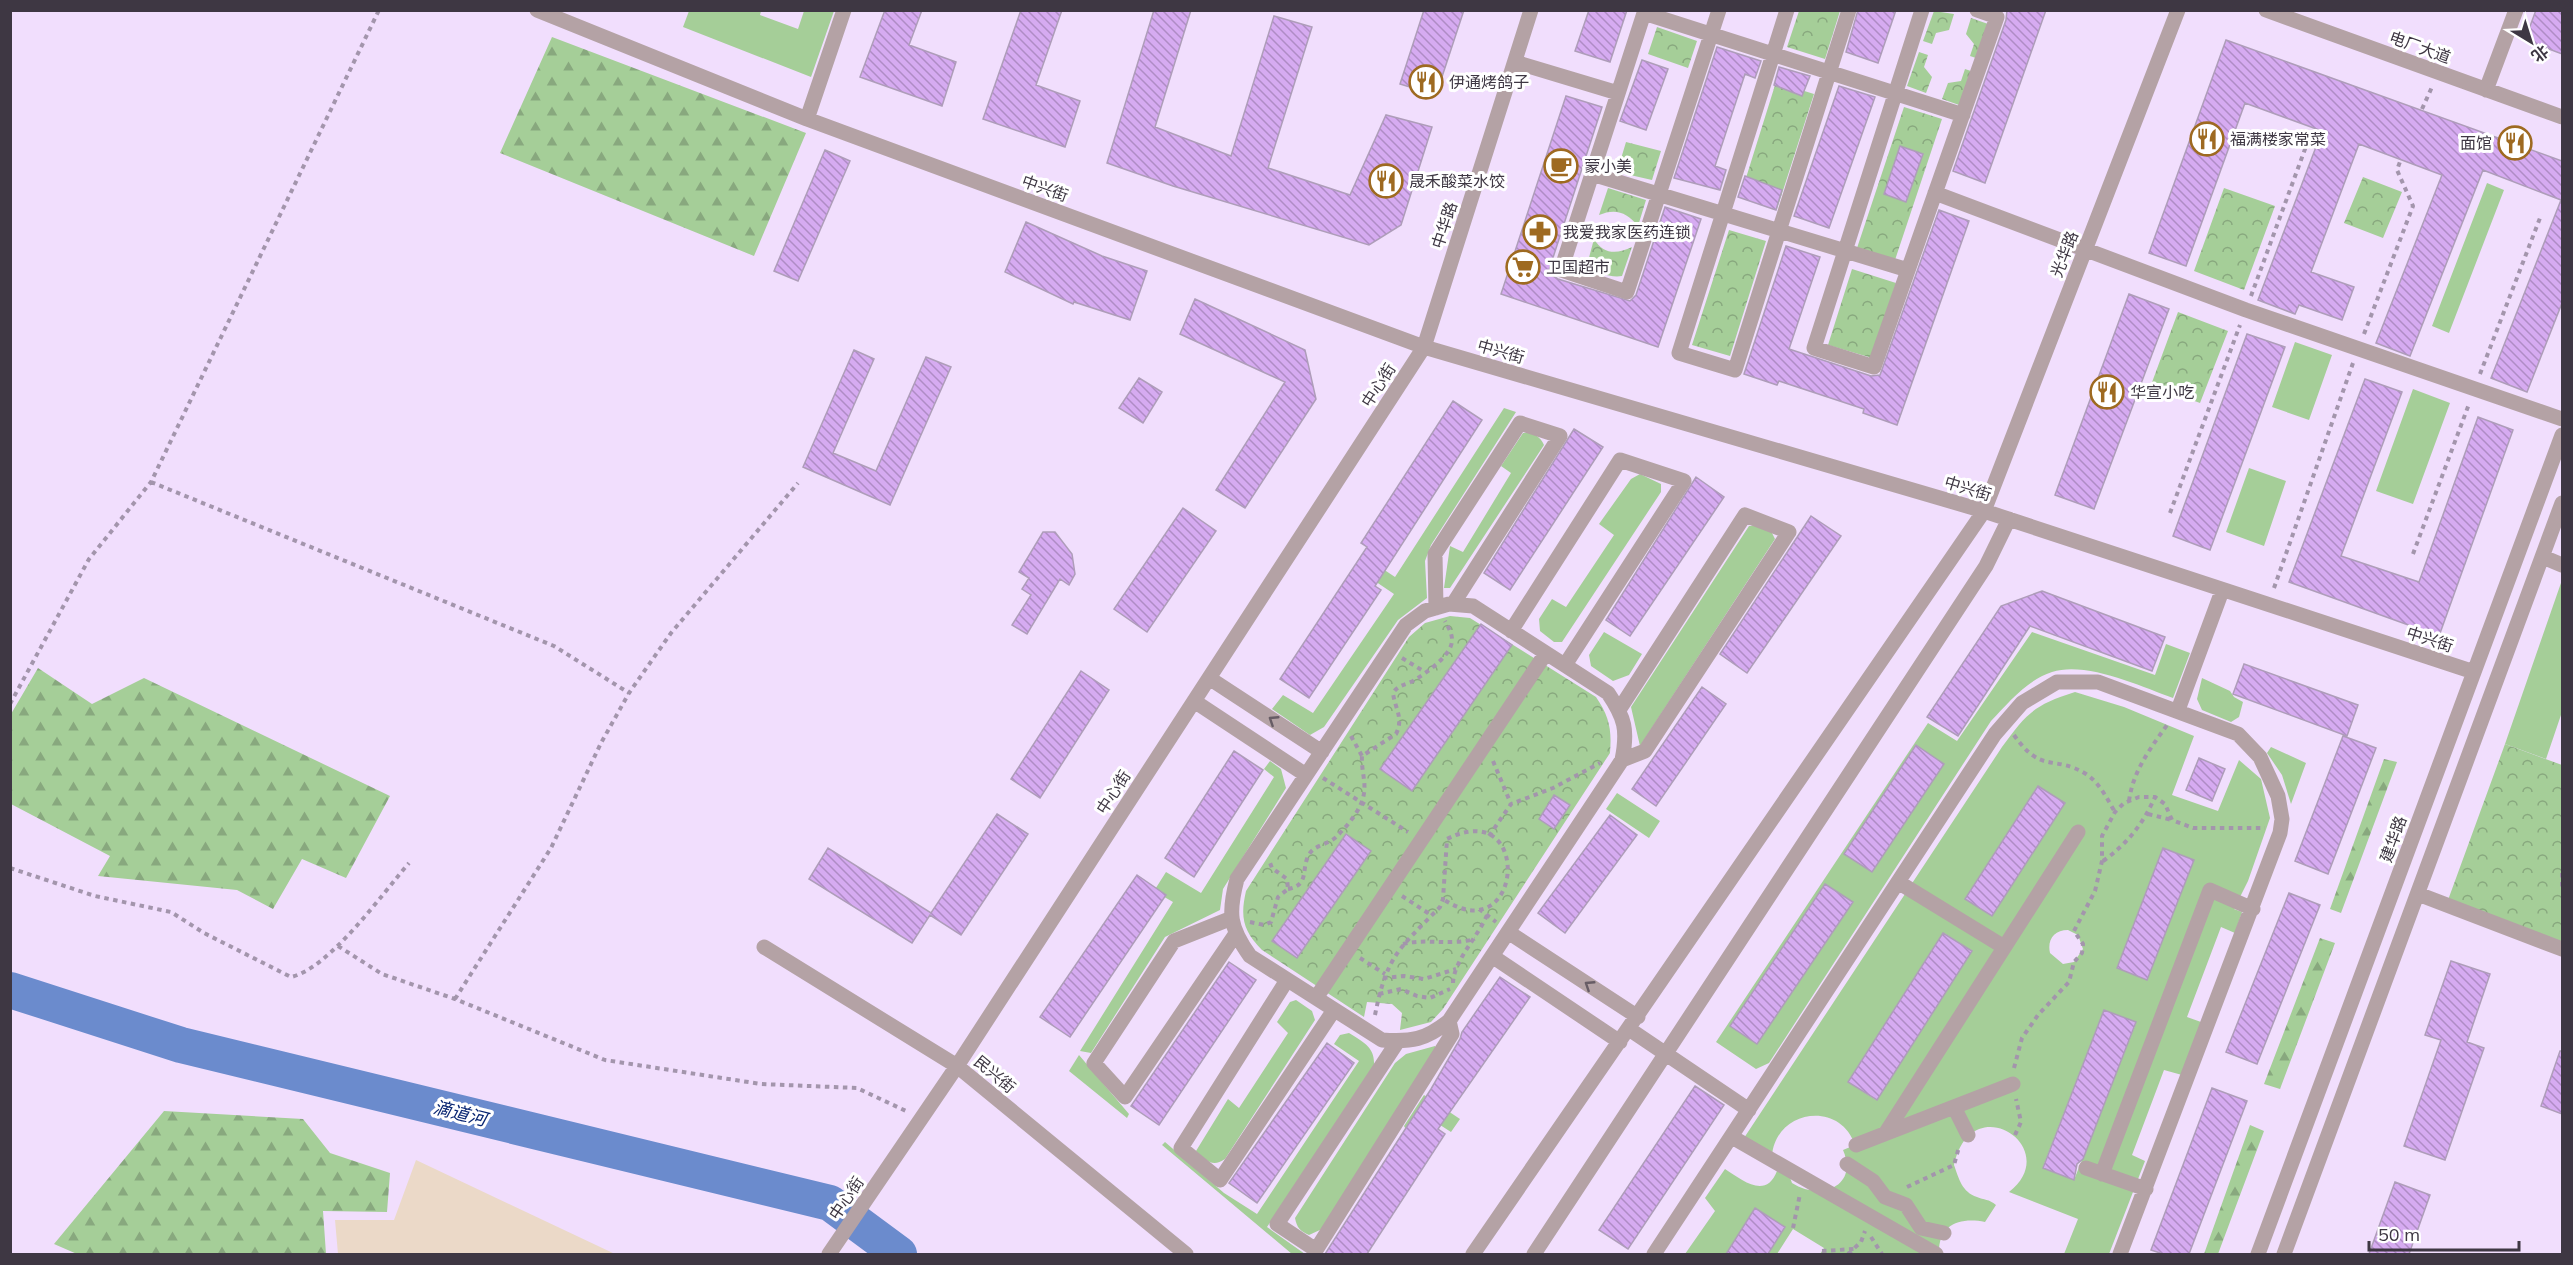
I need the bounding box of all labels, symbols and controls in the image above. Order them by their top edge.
north arrow [2501,12,2561,72]
street label: 电厂大道 [2387,27,2453,67]
text: 北 [2528,41,2553,67]
restaurant icon: 伊通烤鸽子 [1408,64,1444,100]
place label: 伊通烤鸽子 [1449,72,1529,92]
restaurant icon: 福满楼家常菜 [2189,121,2225,157]
restaurant icon: 面馆 [2497,125,2533,161]
place label: 福满楼家常菜 [2230,129,2326,149]
place label: 面馆 [2460,133,2492,153]
cafe icon: 蒙小美 [1543,148,1579,184]
place label: 蒙小美 [1584,156,1632,176]
restaurant icon: 晟禾酸菜水饺 [1368,163,1404,199]
street label: 中兴街 [1019,170,1071,206]
place label: 晟禾酸菜水饺 [1409,171,1505,191]
street label: 中华路 [1427,199,1461,251]
pharmacy icon: 我爱我家医药连锁 [1522,214,1558,250]
place label: 我爱我家医药连锁 [1563,222,1691,242]
street label: 光华路 [2046,228,2082,280]
supermarket icon: 卫国超市 [1505,249,1541,285]
place label: 卫国超市 [1546,257,1610,277]
street label: 中兴街 [1475,335,1527,367]
street label: 中心街 [1357,359,1399,411]
restaurant icon: 华宣小吃 [2089,374,2125,410]
place label: 华宣小吃 [2130,382,2194,402]
street label: 中兴街 [1942,471,1994,505]
street label: 中兴街 [2404,622,2456,656]
one-way arrow [1269,716,1280,727]
street label: 中心街 [1092,766,1134,818]
street label: 建华路 [2375,813,2411,865]
one-way arrow [1585,980,1595,992]
street label: 民兴街 [970,1051,1020,1097]
water label: 滴道河 [431,1095,492,1131]
street label: 中心街 [824,1173,868,1223]
scale bar [2369,1214,2519,1252]
text: 50 m [2378,1223,2420,1246]

